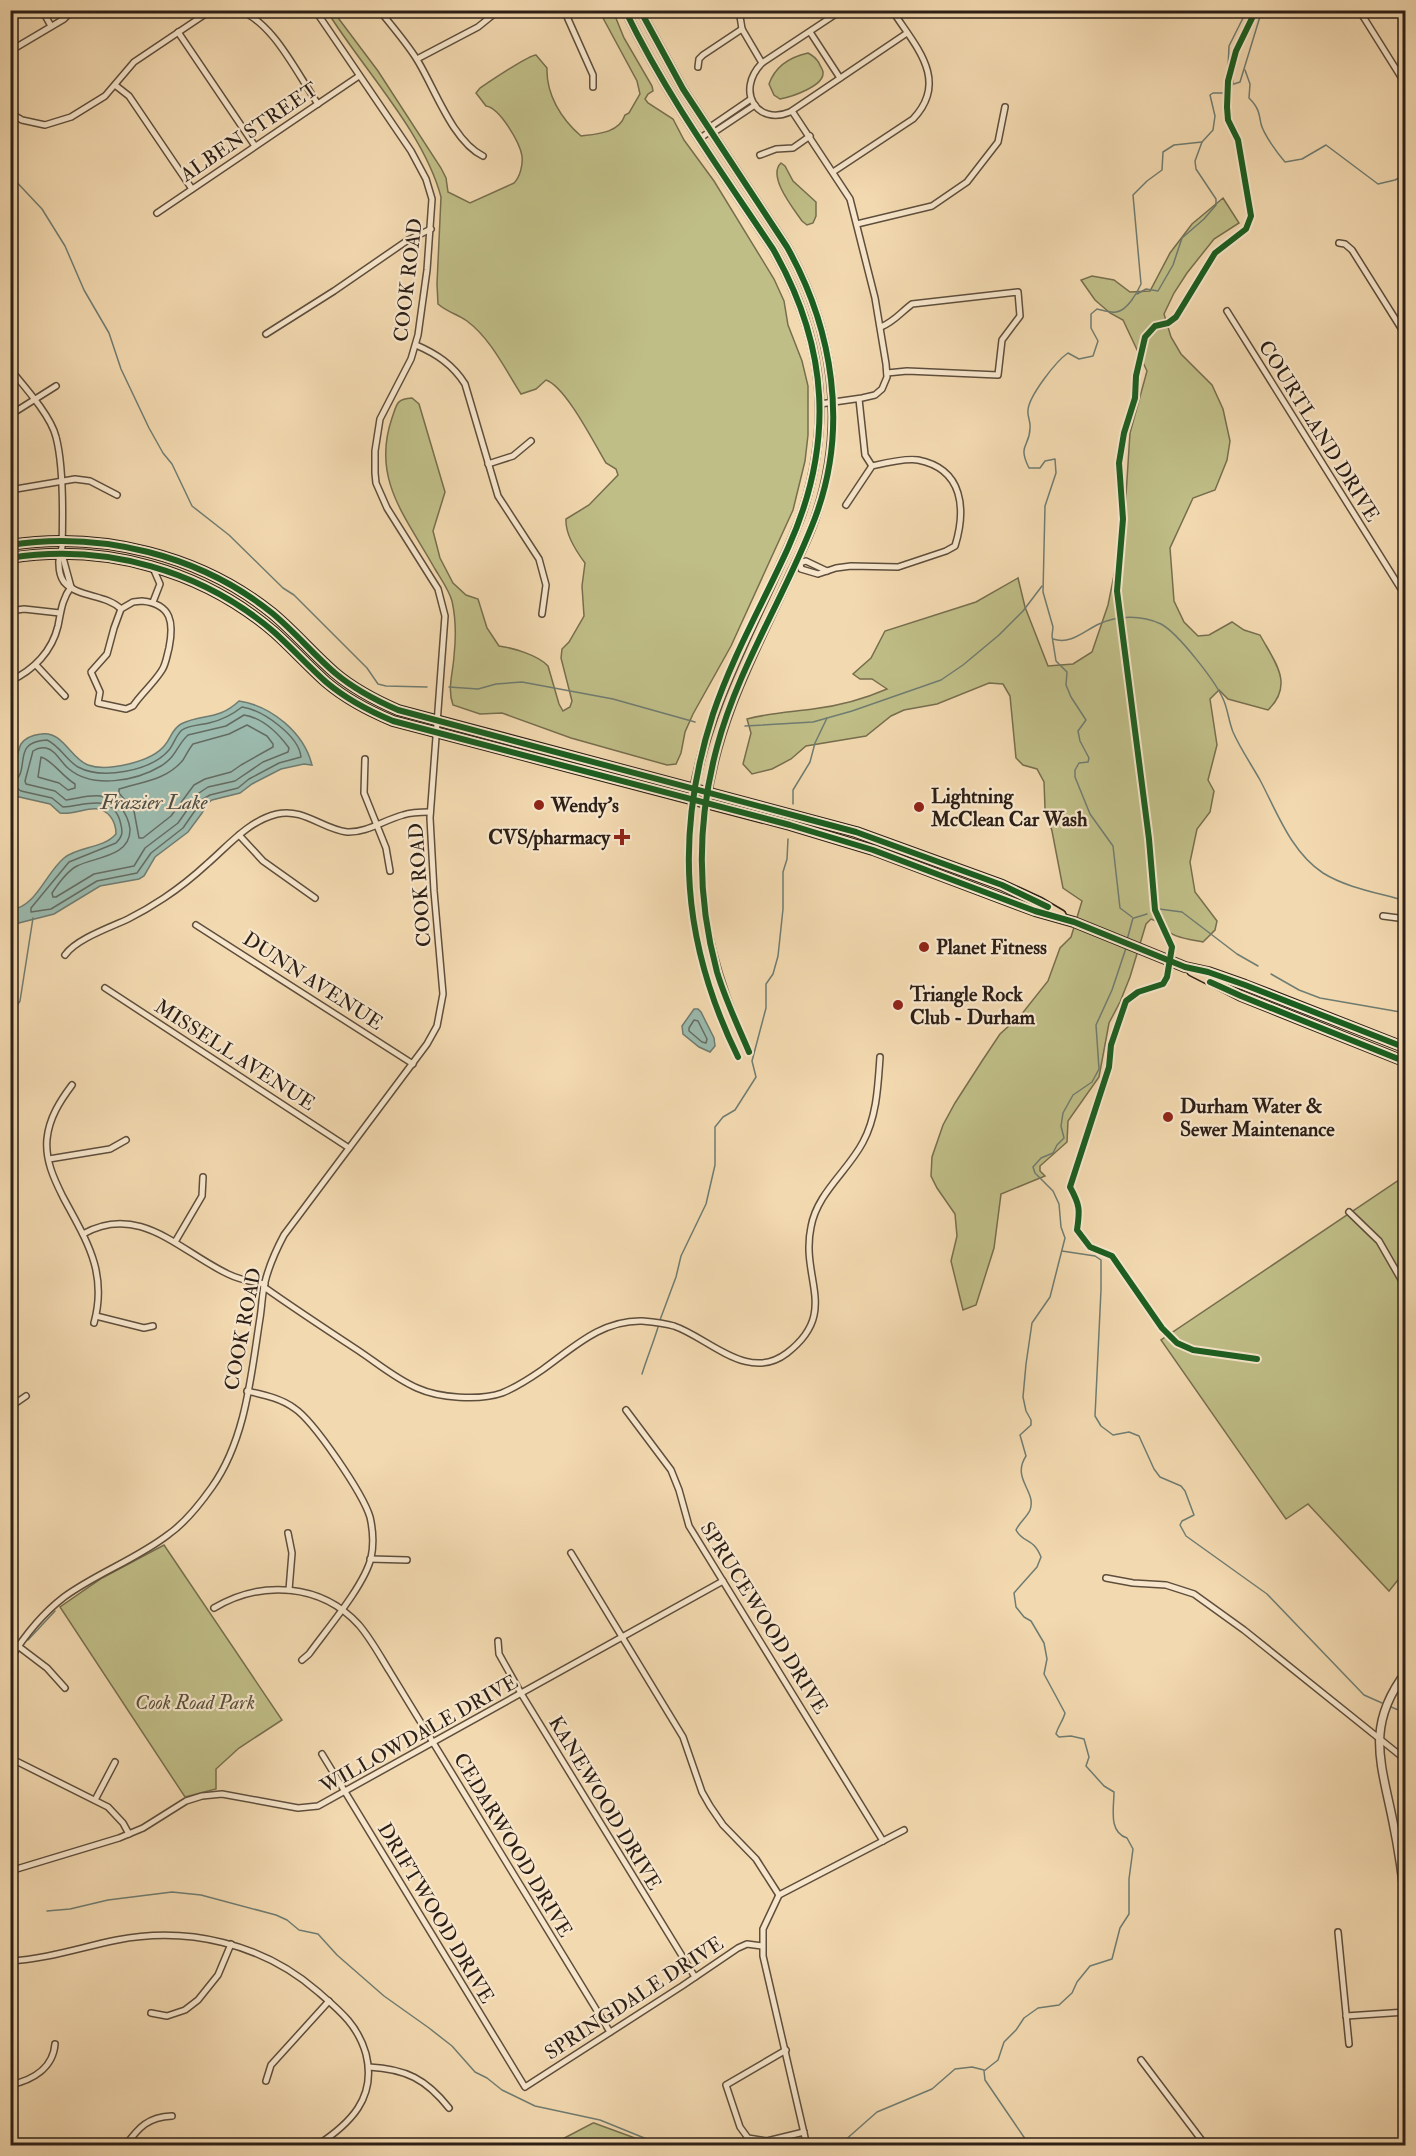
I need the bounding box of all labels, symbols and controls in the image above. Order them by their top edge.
street label: ALBEN STREET [175,77,323,188]
street label: COOK ROAD [388,217,428,343]
street label: COURTLAND DRIVE [1253,336,1385,526]
place label: Lightning McClean Car Wash [930,784,1088,832]
water label: Frazier Lake [99,789,209,816]
place label: Wendy's [550,793,619,819]
marker: Wendy's [532,798,546,812]
marker: Lightning McClean Car Wash [912,800,926,814]
street label: COOK ROAD [403,822,437,948]
place label: CVS/pharmacy [488,825,611,851]
marker: CVS/pharmacy [615,830,629,844]
street label: DUNN AVENUE [238,926,388,1036]
place label: Planet Fitness [936,935,1047,960]
marker: Planet Fitness [917,940,931,954]
place label: Triangle Rock Club - Durham [909,982,1035,1030]
street label: MISSELL AVENUE [150,994,320,1116]
marker: Triangle Rock Club - Durham [891,998,905,1012]
place label: Durham Water & Sewer Maintenance [1180,1094,1335,1142]
marker: Durham Water & Sewer Maintenance [1161,1110,1175,1124]
street label: COOK ROAD [219,1266,267,1392]
street label: SPRUCEWOOD DRIVE [695,1517,833,1719]
street label: WILLOWDALE DRIVE [315,1669,522,1799]
park label: Cook Road Park [135,1690,255,1715]
street label: KANEWOOD DRIVE [543,1711,667,1895]
street label: CEDARWOOD DRIVE [448,1748,578,1942]
street label: DRIFTWOOD DRIVE [372,1818,500,2008]
street label: SPRINGDALE DRIVE [540,1931,728,2065]

